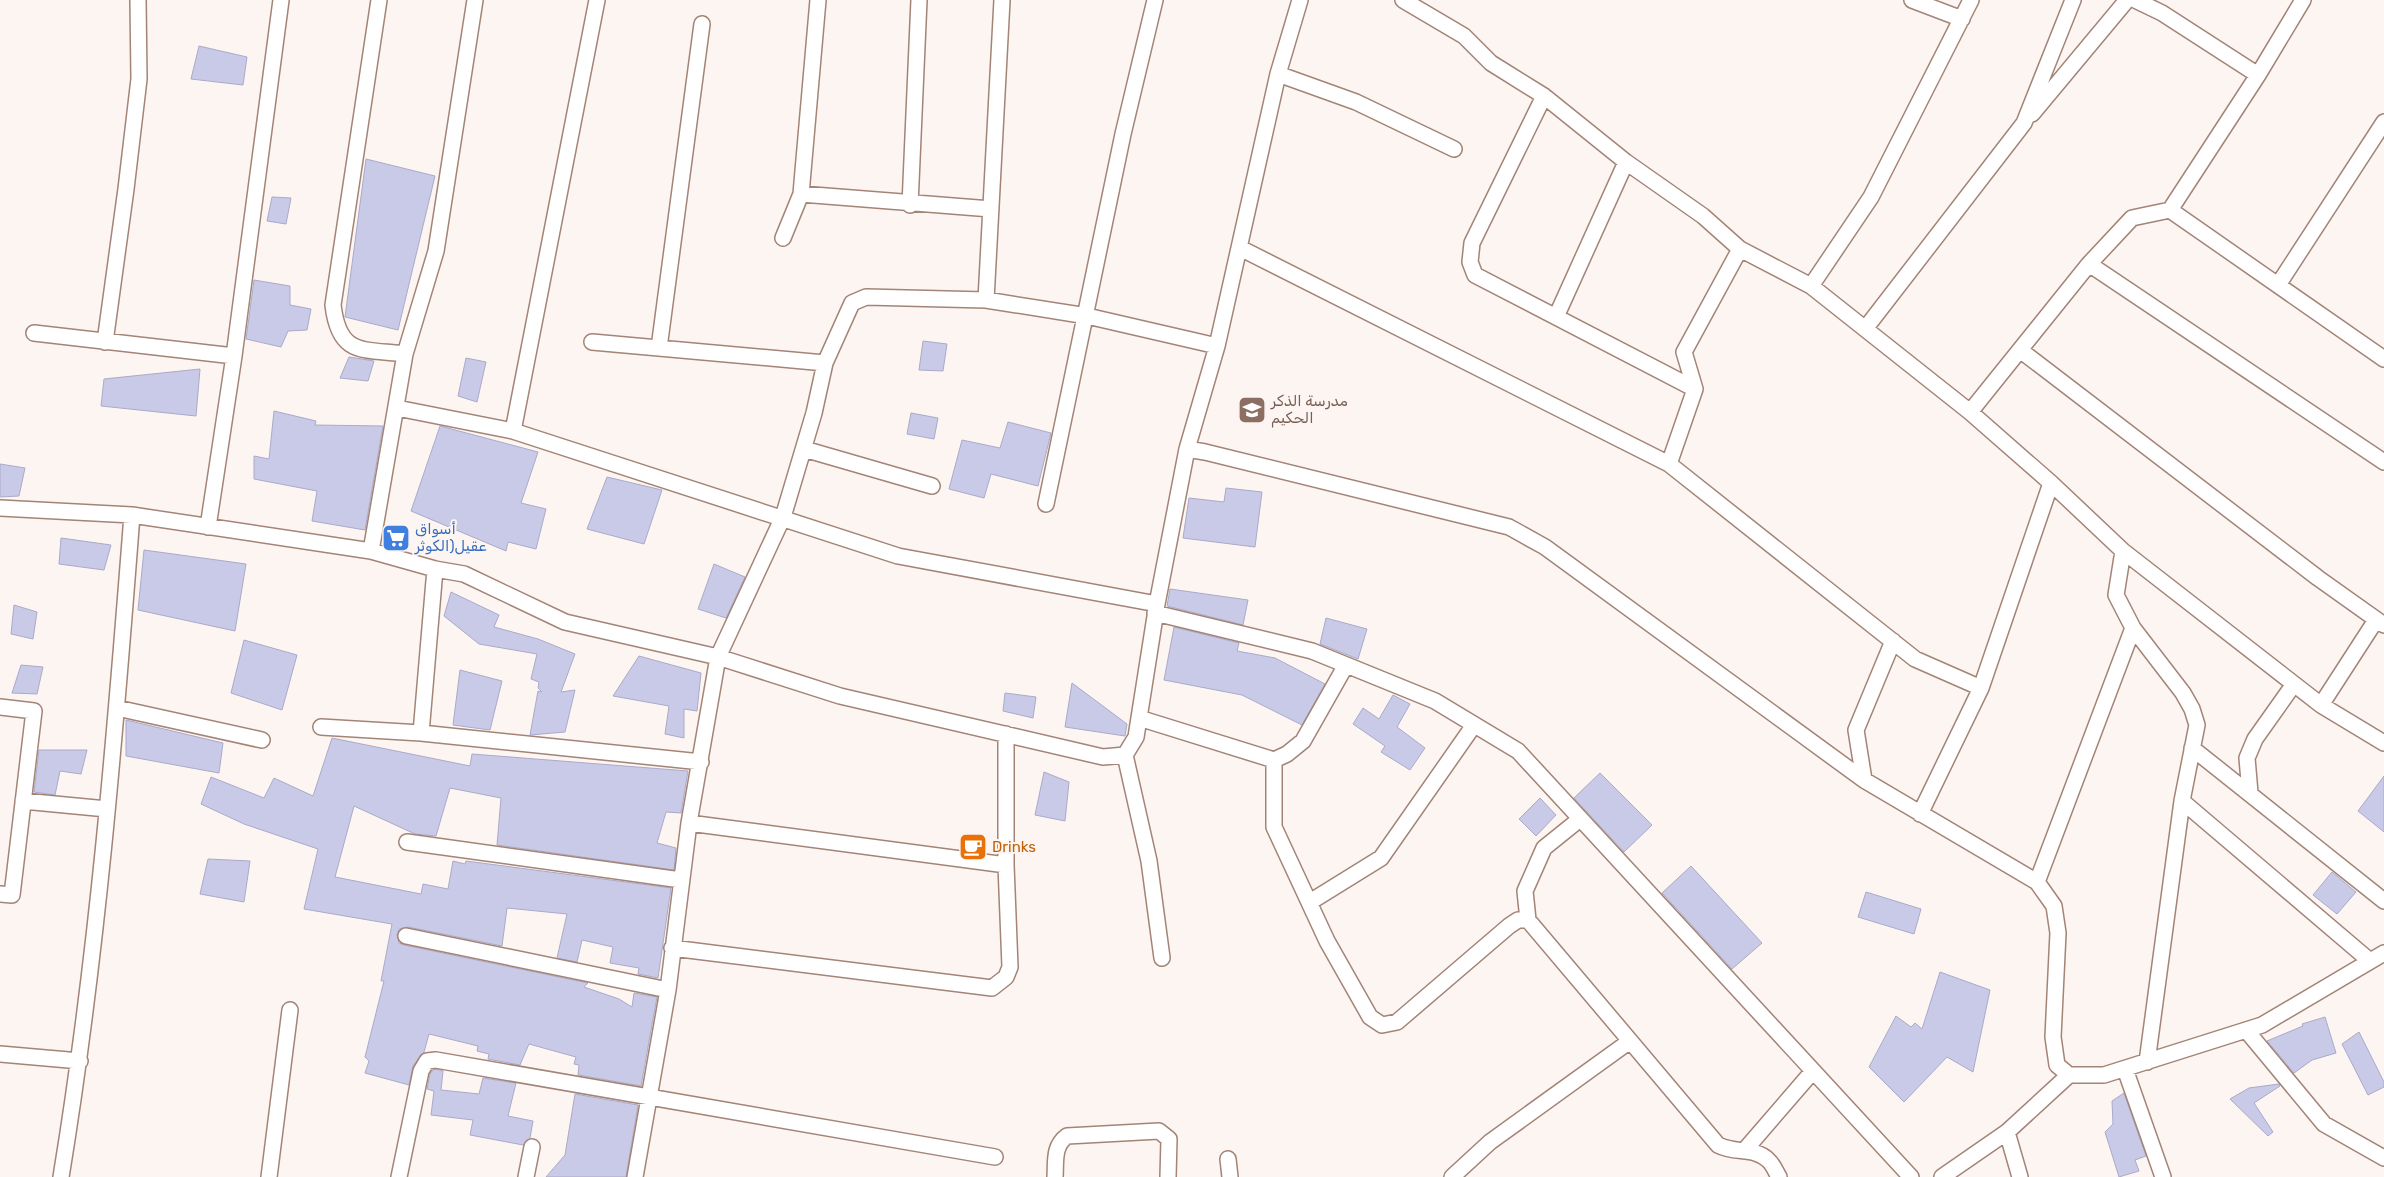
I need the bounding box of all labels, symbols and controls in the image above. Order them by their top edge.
place label: مدرسة الذكر الحكيم [1270,392,1348,428]
school or university icon: مدرسة الذكر الحكيم [1237,395,1267,425]
place label: أسواق عقيل(الكوثر [414,520,487,555]
supermarket icon: أسواق عقيل(الكوثر [381,523,411,553]
cafe icon: Drinks [958,832,988,862]
place label: Drinks [992,838,1036,856]

